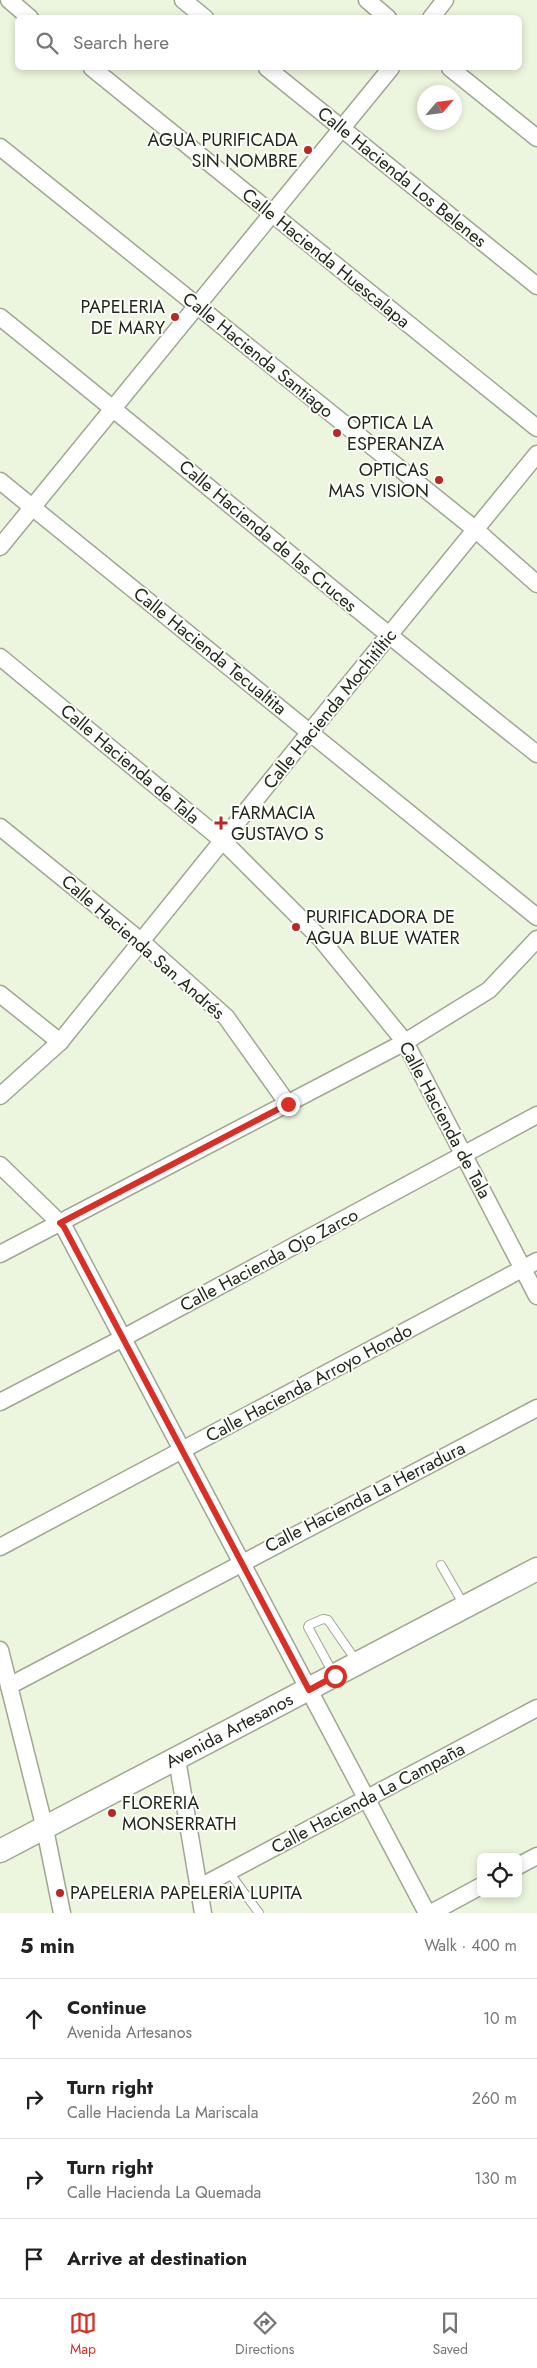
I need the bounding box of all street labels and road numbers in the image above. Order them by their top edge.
street label: Calle Hacienda Los Belenes [312,100,492,254]
street label: Calle Hacienda Huescalapa [236,182,416,334]
street label: Calle Hacienda Santiago [177,286,339,424]
street label: Calle Hacienda de las Cruces [173,454,363,618]
street label: Calle Hacienda Tecualtita [128,581,292,721]
street label: Calle Hacienda Mochitiltic [257,623,403,795]
street label: Calle Hacienda de Tala [55,698,205,830]
street label: Calle Hacienda San Andrés [56,869,230,1025]
street label: Calle Hacienda de Tala [393,1037,497,1203]
street label: Calle Hacienda Ojo Zarco [175,1202,363,1318]
street label: Calle Hacienda Arroyo Hondo [201,1317,417,1449]
street label: Calle Hacienda La Herradura [260,1435,470,1559]
street label: Avenida Artesanos [161,1686,298,1775]
street label: Calle Hacienda La Campaña [267,1736,469,1860]

